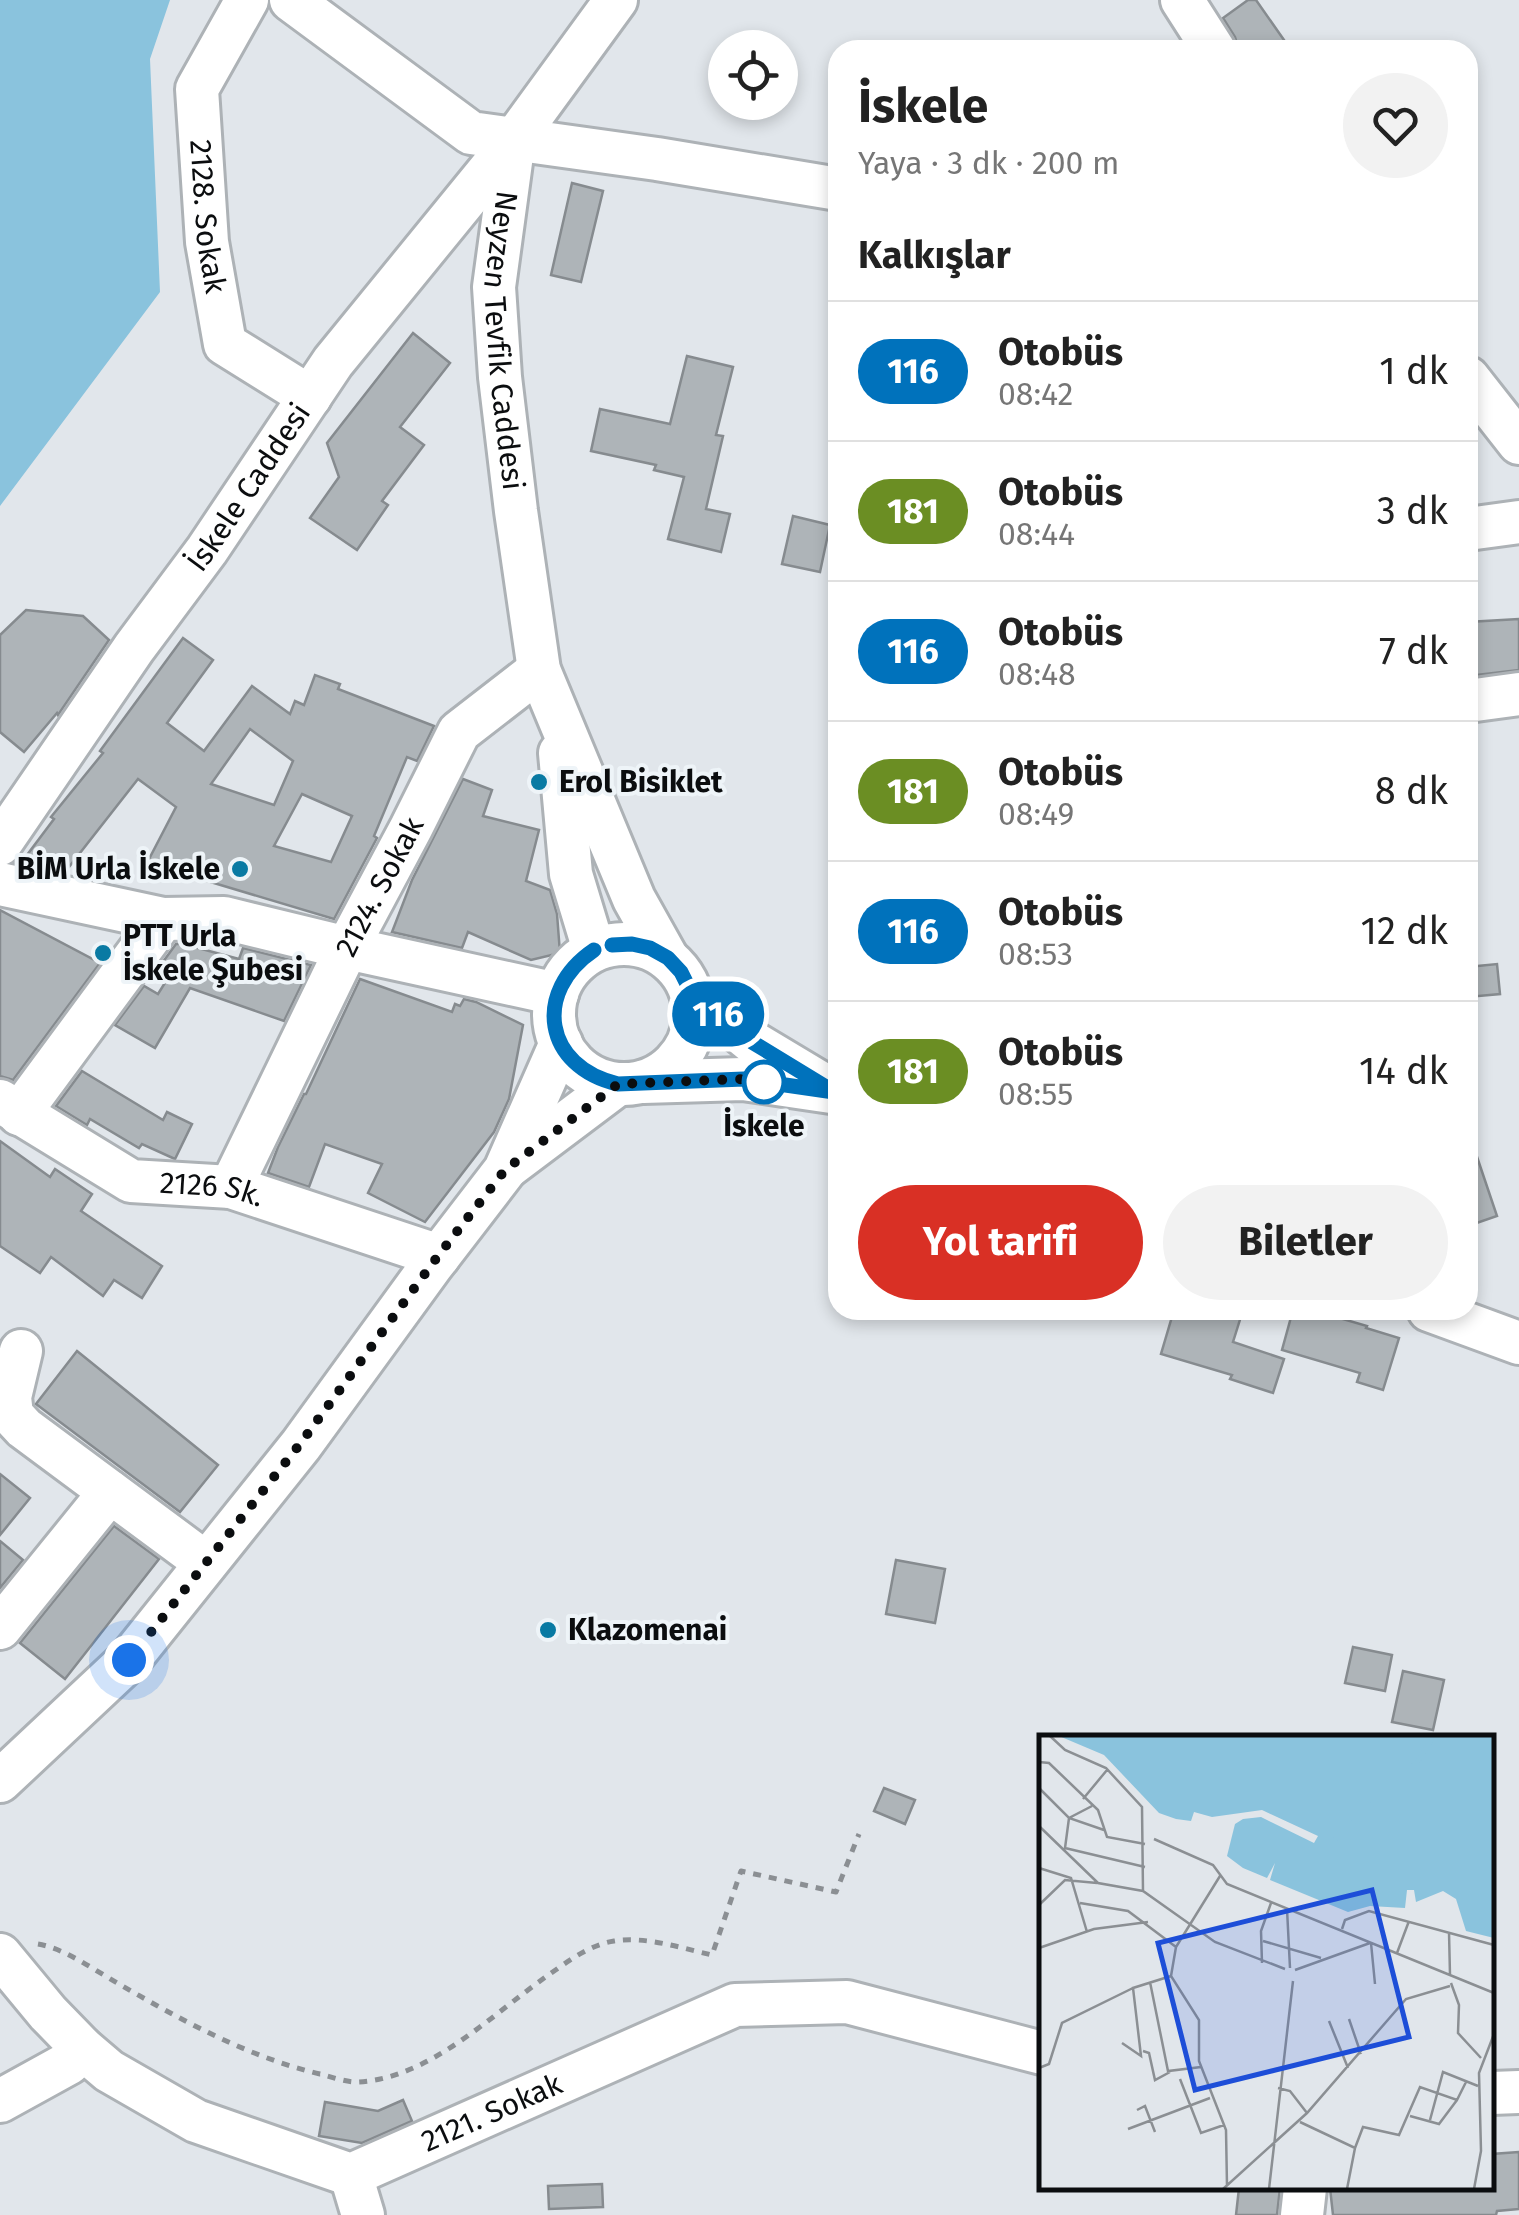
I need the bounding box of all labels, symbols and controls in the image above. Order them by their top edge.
map controls [708,30,798,120]
button: locate [708,30,798,120]
button: heart [1343,73,1448,178]
text: İskele [858,77,988,135]
street label: 2128. Sokak [182,139,234,297]
text: Yaya · 3 dk · 200 m [858,144,1119,182]
street label: Neyzen Tevfik Caddesi [476,189,531,492]
text: Kalkışlar [858,232,1011,278]
text: Otobüs [998,329,1123,375]
text: 1 dk [1379,348,1448,394]
text: 116 [887,350,939,392]
text: 08:42 [998,375,1073,413]
street label: İskele Caddesi [179,396,318,578]
text: Otobüs [998,469,1123,515]
text: 3 dk [1377,488,1448,534]
text: 181 [887,490,939,532]
text: 08:44 [998,515,1075,553]
text: Otobüs [998,609,1123,655]
text: 7 dk [1379,628,1448,674]
text: 116 [887,630,939,672]
text: 08:48 [998,655,1076,693]
text: Otobüs [998,749,1123,795]
place label: Erol Bisiklet [559,764,723,800]
text: 8 dk [1375,768,1448,814]
text: 181 [887,770,939,812]
marker: Erol Bisiklet [528,771,550,793]
text: 08:49 [998,795,1074,833]
street label: 2124. Sokak [328,811,432,962]
place label: BİM Urla İskele [17,850,220,887]
marker: BİM Urla İskele [229,858,251,880]
text: Otobüs [998,889,1123,935]
text: 12 dk [1360,908,1448,954]
text: 116 [887,910,939,952]
place label: PTT Urla İskele Şubesi [123,918,303,988]
text: 08:53 [998,935,1073,973]
marker: PTT Urla İskele Şubesi [92,942,114,964]
line badge: 116 [660,982,776,1046]
text: 116 [692,993,744,1035]
text: Otobüs [998,1029,1123,1075]
text: 14 dk [1359,1048,1448,1094]
text: 181 [887,1050,939,1092]
marker: İskele [743,1061,785,1103]
text: 08:55 [998,1075,1073,1113]
place label: İskele [723,1107,805,1144]
street label: 2126 Sk. [159,1165,269,1215]
button: Yol tarifi [858,1185,1143,1300]
button: Biletler [1163,1185,1448,1300]
place label: Klazomenai [568,1612,727,1648]
marker: Klazomenai [537,1619,559,1641]
your location [104,1635,154,1685]
inset map [1039,1735,1494,2190]
street label: 2121. Sokak [416,2066,568,2159]

